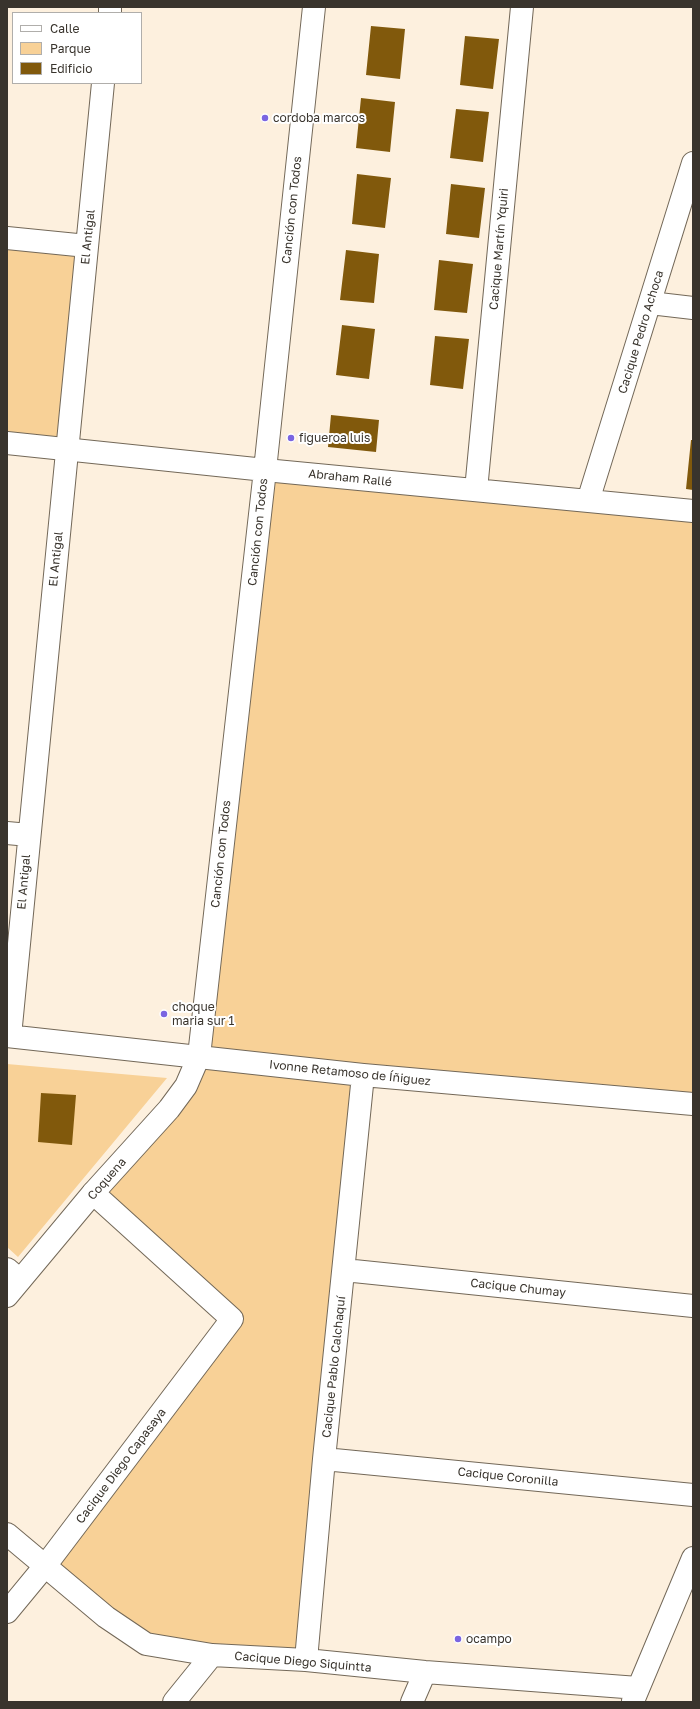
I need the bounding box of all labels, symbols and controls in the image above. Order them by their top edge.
legend [12,12,142,84]
text: Calle [50,21,79,36]
text: Parque [50,41,91,56]
text: Edificio [50,61,92,76]
place label: cordoba marcos [273,111,365,125]
marker: cordoba marcos [260,113,270,123]
street label: Canción con Todos [279,155,305,265]
street label: Cacique Martín Yquiri [487,188,511,310]
street label: El Antigal [78,209,98,265]
street label: Cacique Pedro Achoca [615,268,667,396]
place label: figueroa luis [299,431,370,445]
marker: figueroa luis [286,433,296,443]
street label: Abraham Rallé [308,466,392,490]
street label: Canción con Todos [245,477,271,587]
street label: El Antigal [46,531,66,587]
street label: Canción con Todos [208,799,234,909]
street label: El Antigal [14,854,34,910]
place label: choque maria sur 1 [172,1000,234,1028]
marker: choque maria sur 1 [159,1009,169,1019]
street label: Ivonne Retamoso de Íñiguez [268,1057,432,1089]
street label: Coquena [85,1155,129,1203]
street label: Cacique Chumay [470,1276,566,1300]
street label: Cacique Pablo Calchaquí [319,1295,349,1439]
street label: Cacique Diego Capasaya [73,1406,169,1526]
street label: Cacique Coronilla [457,1465,559,1489]
place label: ocampo [466,1632,512,1646]
marker: ocampo [453,1634,463,1644]
street label: Cacique Diego Siquintta [234,1649,372,1675]

